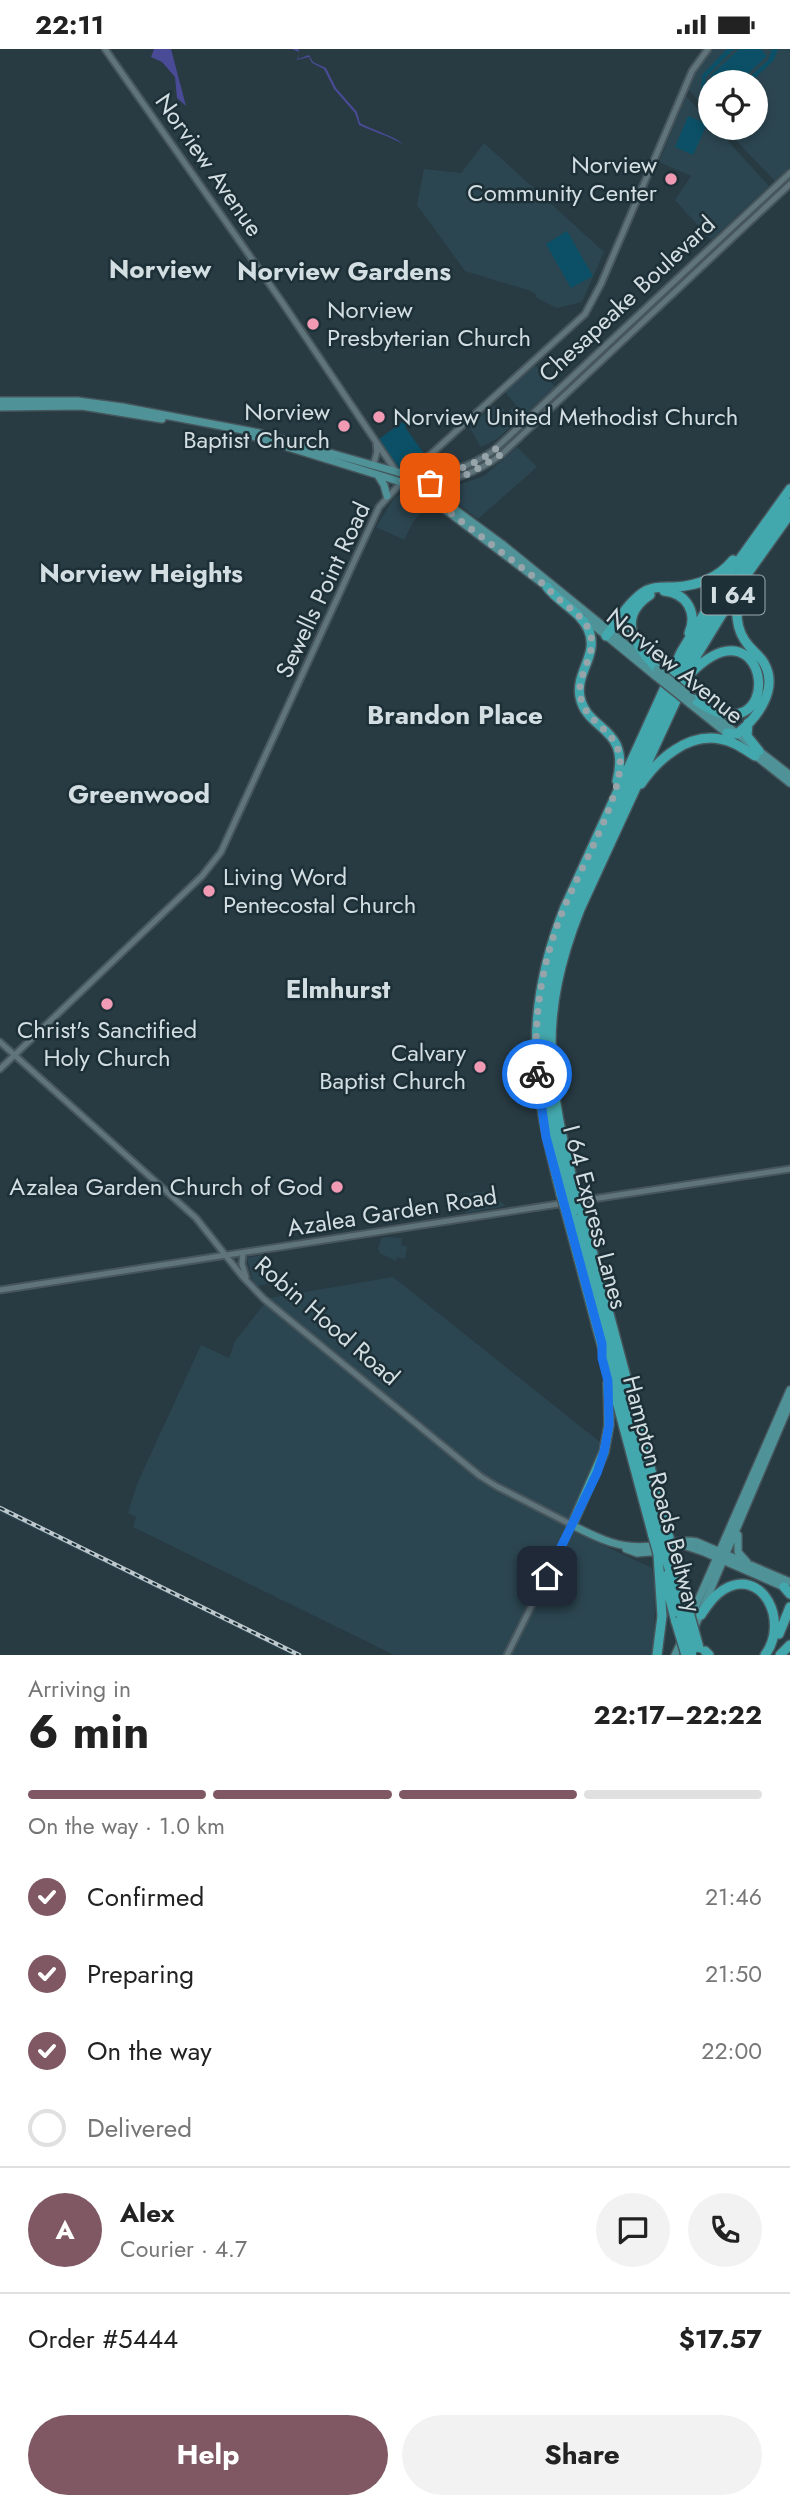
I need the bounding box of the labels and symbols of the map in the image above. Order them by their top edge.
street label: Norview Avenue [147,86,272,243]
place label: Norview Community Center [467,147,658,210]
marker: Norview Community Center [663,171,679,187]
street label: Chesapeake Boulevard [530,207,723,390]
district label: Norview [109,250,212,288]
district label: Norview Gardens [237,252,451,290]
place label: Norview Presbyterian Church [327,292,531,355]
marker: Norview Presbyterian Church [305,316,321,332]
place label: Norview Baptist Church [183,394,331,457]
place label: Norview United Methodist Church [393,399,738,434]
marker: Norview United Methodist Church [371,409,387,425]
marker: Norview Baptist Church [336,418,352,434]
pin [400,453,460,513]
street label: Sewells Point Road [266,496,379,684]
district label: Norview Heights [39,554,243,592]
road number: I 64 [702,575,764,615]
street label: Norview Avenue [599,599,752,732]
district label: Brandon Place [367,696,543,734]
district label: Greenwood [68,775,210,813]
place label: Living Word Pentecostal Church [223,859,416,922]
marker: Living Word Pentecostal Church [201,883,217,899]
district label: Elmhurst [286,970,391,1008]
marker: Christ's Sanctified Holy Church [99,996,115,1012]
place label: Christ's Sanctified Holy Church [17,1012,197,1075]
place label: Calvary Baptist Church [319,1035,466,1098]
courier [502,1039,572,1109]
marker: Calvary Baptist Church [472,1059,488,1075]
street label: I 64 Express Lanes [554,1121,637,1313]
place label: Azalea Garden Church of God [9,1169,323,1204]
street label: Azalea Garden Road [284,1178,499,1245]
marker: Azalea Garden Church of God [329,1179,345,1195]
street label: Robin Hood Road [247,1248,408,1394]
street label: Hampton Roads Beltway [614,1372,711,1617]
pin [517,1546,577,1606]

